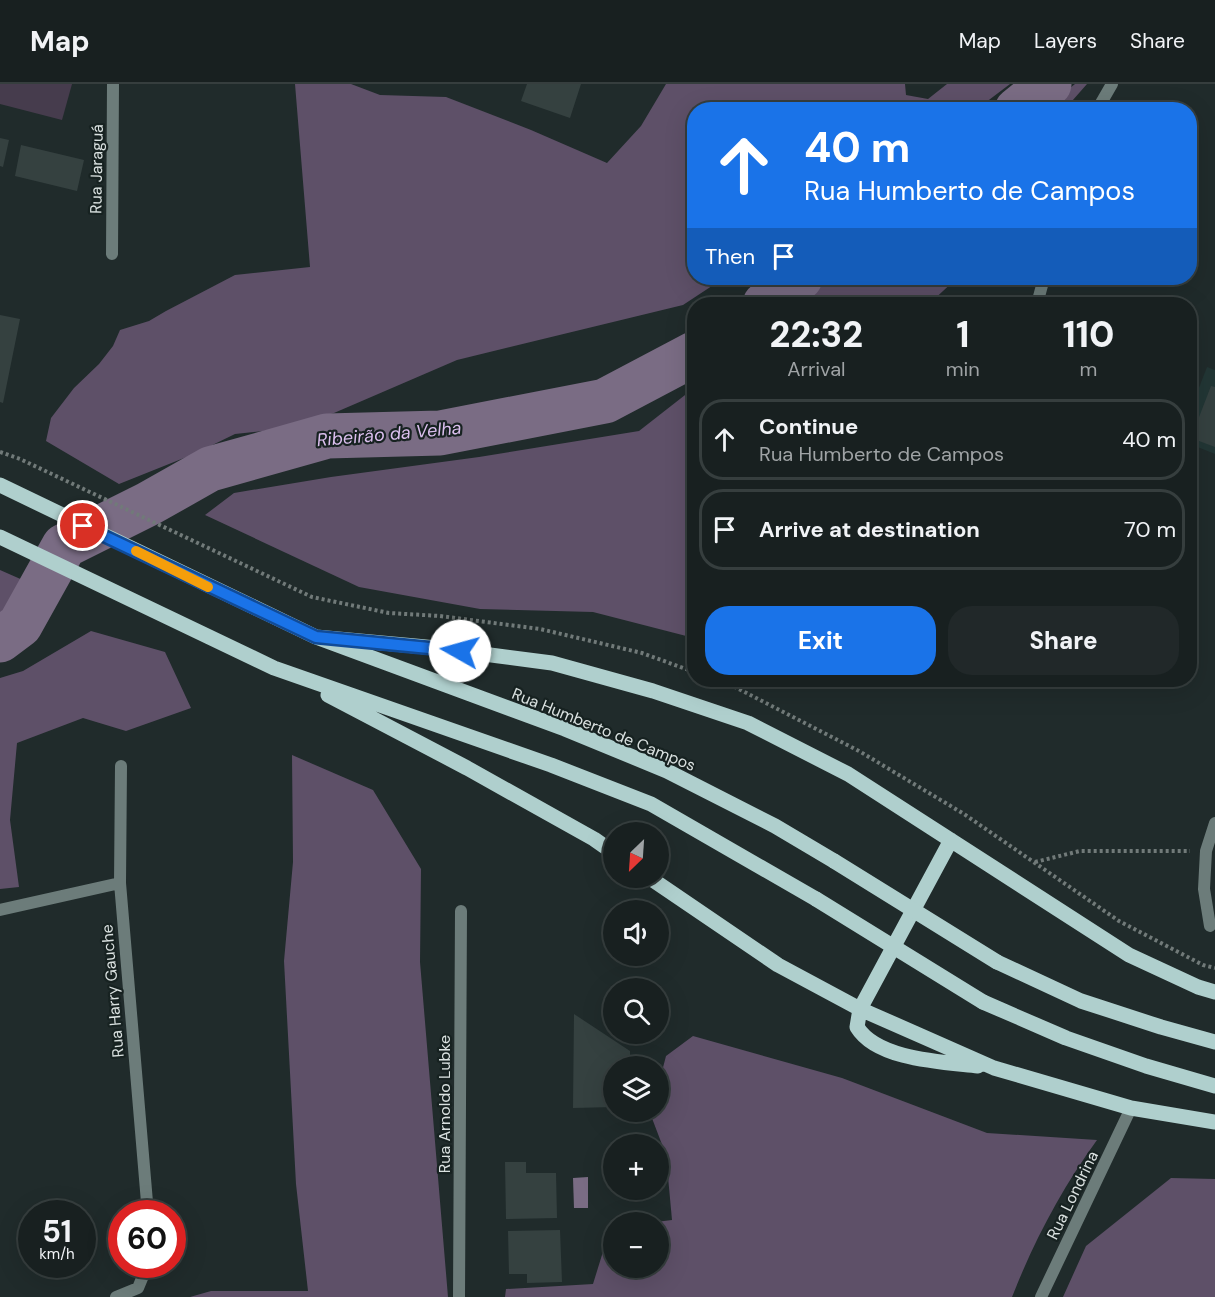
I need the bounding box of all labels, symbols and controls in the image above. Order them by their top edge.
text: Map [30,23,90,60]
text: Map [959,27,1001,55]
text: Layers [1034,27,1097,55]
text: Share [1130,27,1185,55]
text: 40 m [804,120,910,175]
street label: Rua Jaraguá [85,124,108,214]
icon: ahead [705,126,783,204]
text: Rua Humberto de Campos [804,173,1135,208]
icon: arrive [767,240,800,273]
text: Then [705,242,755,271]
text: 22:32 [770,311,863,358]
text: 1 [956,311,969,358]
text: 110 [1062,311,1114,358]
text: Arrival [787,356,845,382]
text: min [946,356,980,382]
text: m [1080,356,1097,382]
text: Continue [759,412,858,441]
water label: Ribeirão da Velha [316,416,462,452]
icon: ahead [708,423,741,456]
text: 40 m [1122,425,1176,454]
text: Rua Humberto de Campos [759,441,1004,467]
pin [57,500,108,551]
icon: arrive [66,509,99,542]
icon: arrive [708,513,741,546]
text: Arrive at destination [759,515,980,544]
text: 70 m [1124,515,1176,544]
button: Exit [705,606,936,675]
button: Share [948,606,1179,675]
position arrow [428,619,492,683]
street label: Rua Humberto de Campos [509,683,699,776]
north arrow [603,822,669,888]
map controls [603,822,669,1278]
button: sound [603,900,669,966]
street label: Rua Harry Gauche [96,923,129,1058]
button: search [603,978,669,1044]
street label: Rua Arnoldo Lubke [434,1035,455,1173]
button: layers [603,1056,669,1122]
button: + [603,1134,669,1200]
street label: Rua Londrina [1042,1147,1103,1243]
speed limit sign: 60 [108,1200,186,1278]
text: 51 [42,1212,72,1251]
button: − [603,1212,669,1278]
text: km/h [39,1244,75,1264]

